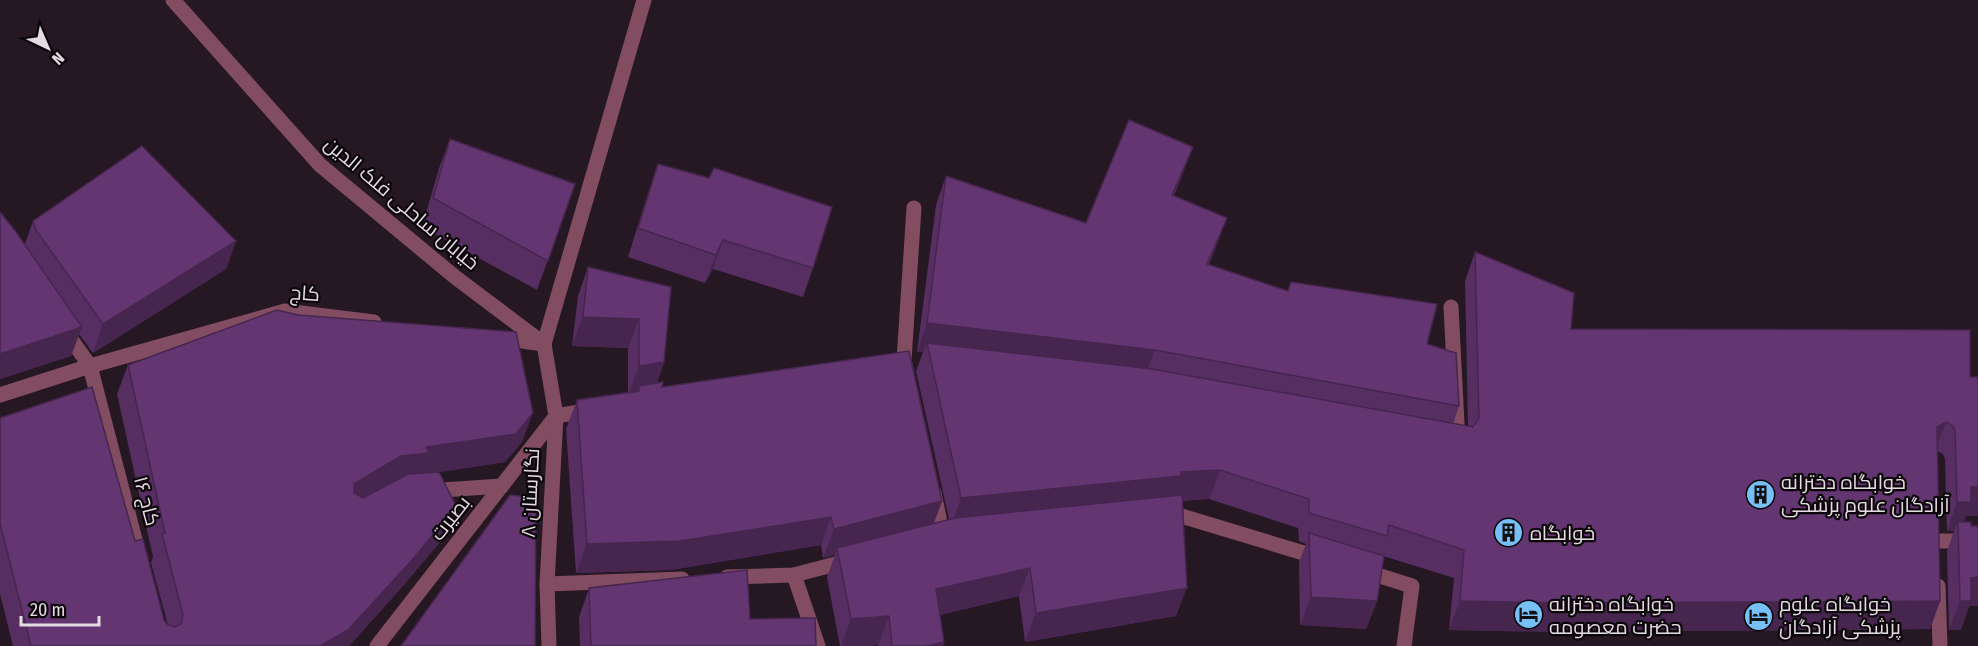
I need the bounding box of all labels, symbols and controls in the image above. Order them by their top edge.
north arrow [18,18,78,78]
text: N [48,48,68,69]
street label: خیابان ساحلی فلک الدین [319,131,484,275]
street label: کاج [289,280,321,308]
street label: نگارستان ۸ [516,448,545,538]
place label: خوابگاه دخترانه آزادگان علوم پزشکی [1781,470,1950,519]
street label: کاج ۱۶ [127,474,165,529]
building icon: خوابگاه دخترانه آزادگان علوم پزشکی [1744,478,1776,510]
street label: بصیرت [425,491,475,545]
building icon: خوابگاه [1493,517,1525,549]
place label: خوابگاه [1530,521,1595,545]
scale bar [21,589,99,627]
place label: خوابگاه دخترانه حضرت معصومه [1549,592,1682,639]
place label: خوابگاه علوم پزشکی آزادگان [1779,592,1901,640]
text: 20 m [30,599,65,621]
hotel icon: خوابگاه دخترانه حضرت معصومه [1512,599,1544,631]
hotel icon: خوابگاه علوم پزشکی آزادگان [1742,600,1774,632]

